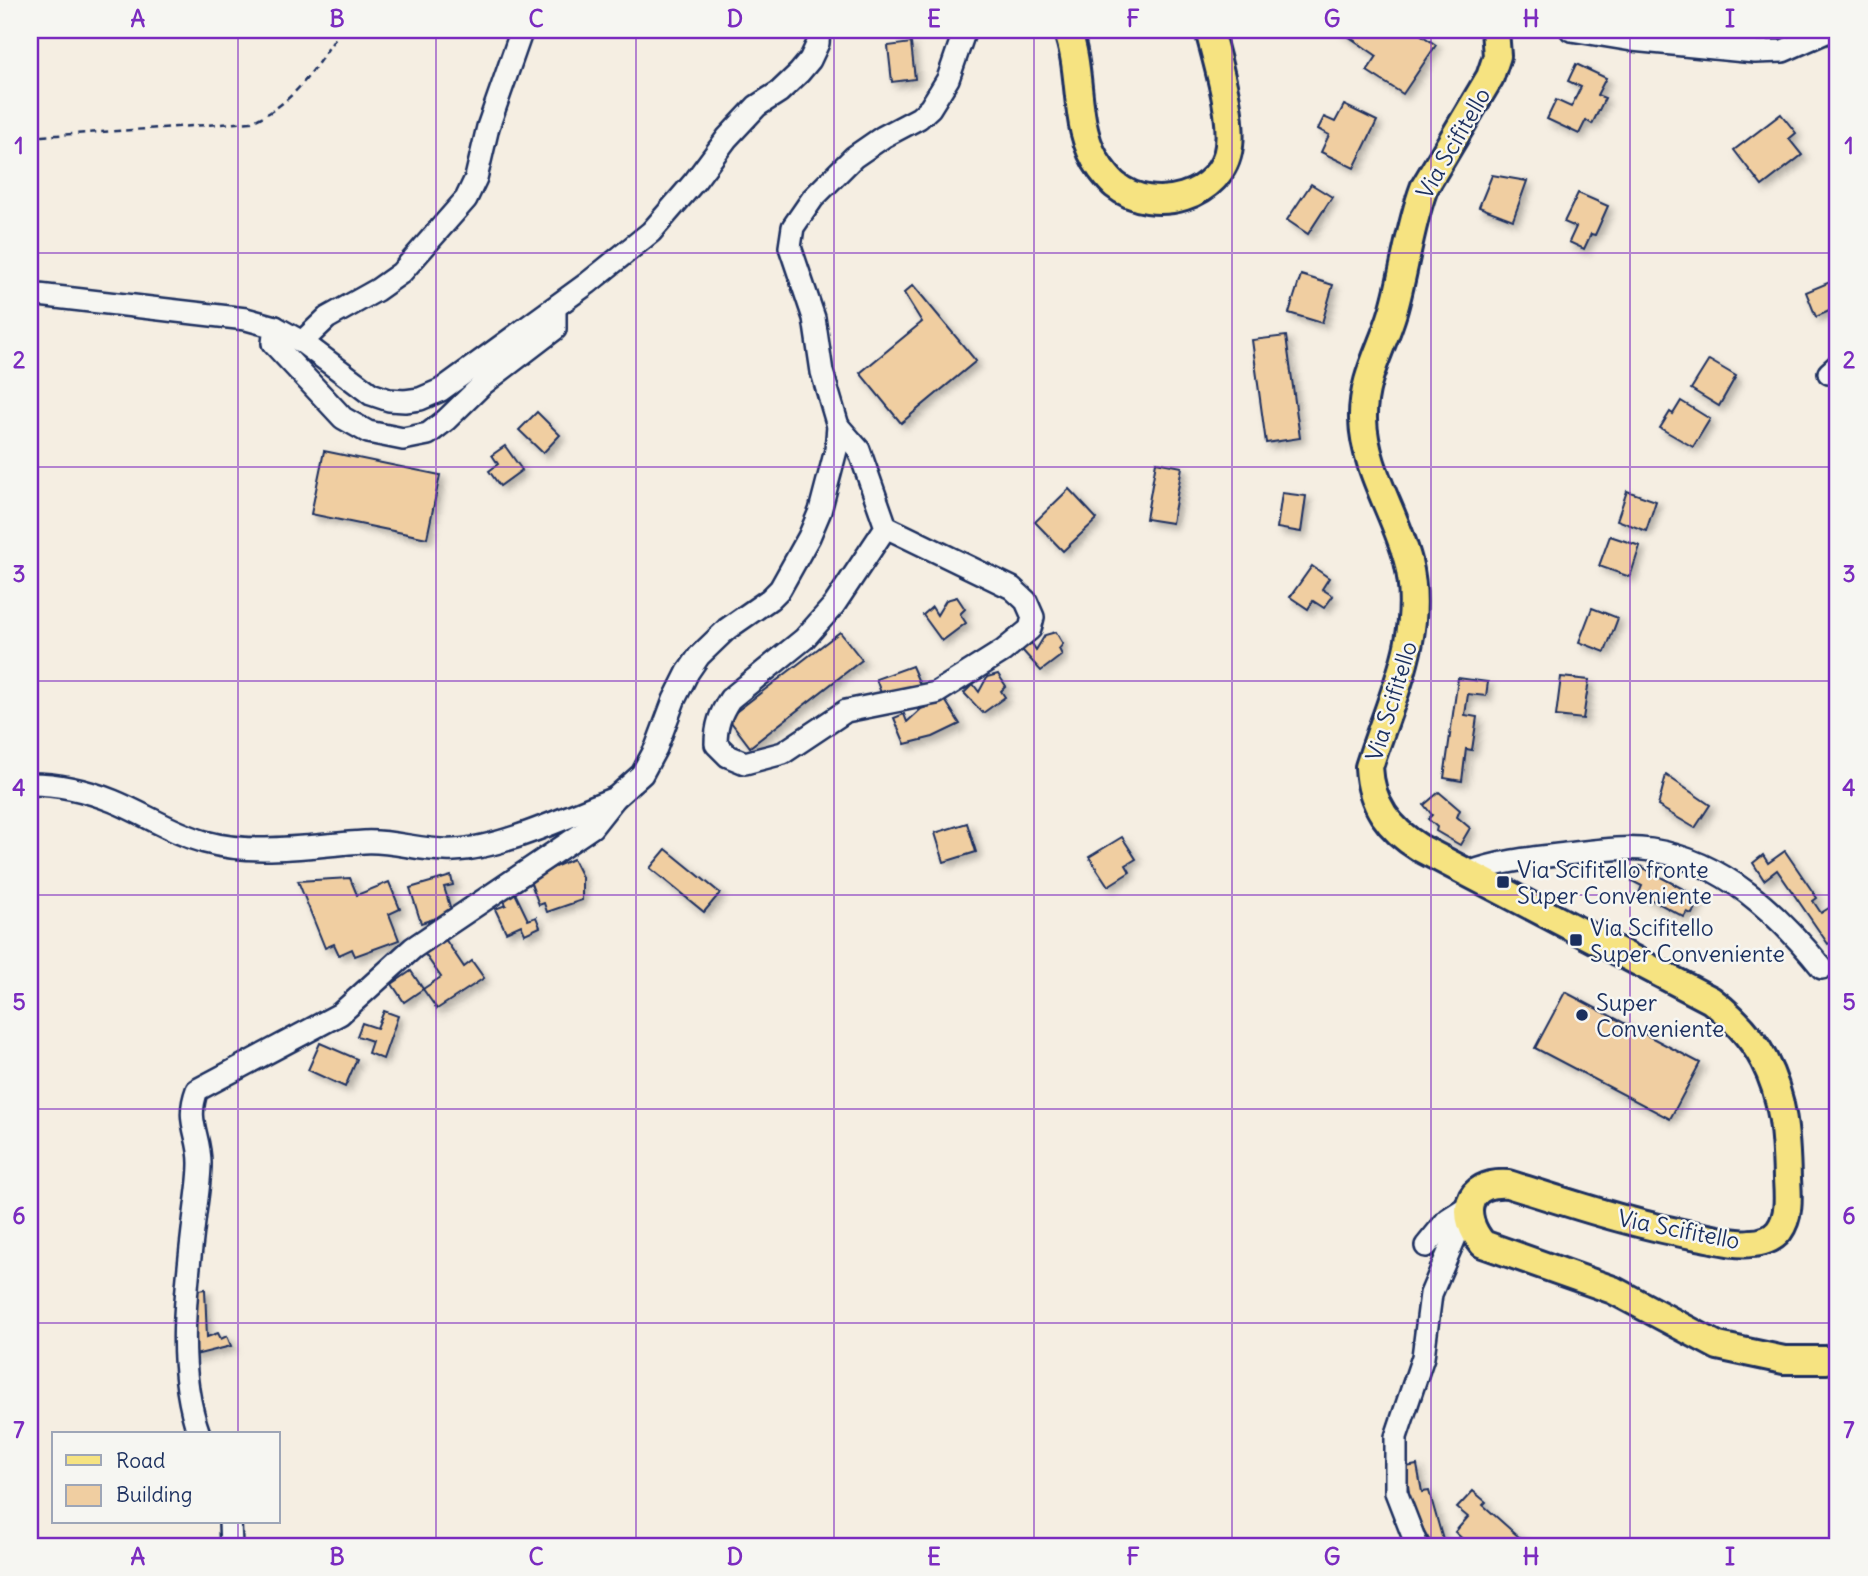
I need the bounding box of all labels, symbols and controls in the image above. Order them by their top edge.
text: A [131,4,146,33]
text: B [329,4,345,33]
text: C [528,4,544,33]
text: D [727,4,743,33]
text: E [927,4,941,33]
text: F [1126,4,1140,33]
text: G [1324,4,1340,33]
text: H [1523,4,1539,33]
text: I [1725,4,1735,33]
street label: Via Scifitello [1410,82,1496,204]
text: 1 [14,131,24,160]
text: 1 [1844,131,1854,160]
text: 2 [13,345,26,374]
text: 2 [1843,345,1856,374]
text: 3 [12,559,26,588]
text: 3 [1842,559,1856,588]
street label: Via Scifitello [1359,638,1423,764]
text: 4 [12,773,26,802]
text: 4 [1842,773,1856,802]
place label: Via Scifitello fronte Super Conveniente [1517,855,1712,910]
marker: Via Scifitello fronte Super Conveniente [1495,874,1511,890]
place label: Via Scifitello Super Conveniente [1590,913,1785,968]
marker: Via Scifitello Super Conveniente [1568,932,1584,948]
text: 5 [12,987,26,1016]
text: 5 [1842,987,1856,1016]
place label: Super Conveniente [1596,988,1724,1043]
marker: Super Conveniente [1574,1007,1590,1023]
text: 6 [12,1201,26,1230]
text: 6 [1842,1201,1856,1230]
street label: Via Scifitello [1616,1203,1742,1255]
text: 7 [13,1415,25,1444]
text: 7 [1843,1415,1855,1444]
legend [52,1432,280,1524]
text: Road [116,1447,165,1474]
text: Building [116,1481,192,1508]
text: A [131,1542,146,1571]
text: B [329,1542,345,1571]
text: C [528,1542,544,1571]
text: D [727,1542,743,1571]
text: E [927,1542,941,1571]
text: F [1126,1542,1140,1571]
text: G [1324,1542,1340,1571]
text: H [1523,1542,1539,1571]
text: I [1725,1542,1735,1571]

